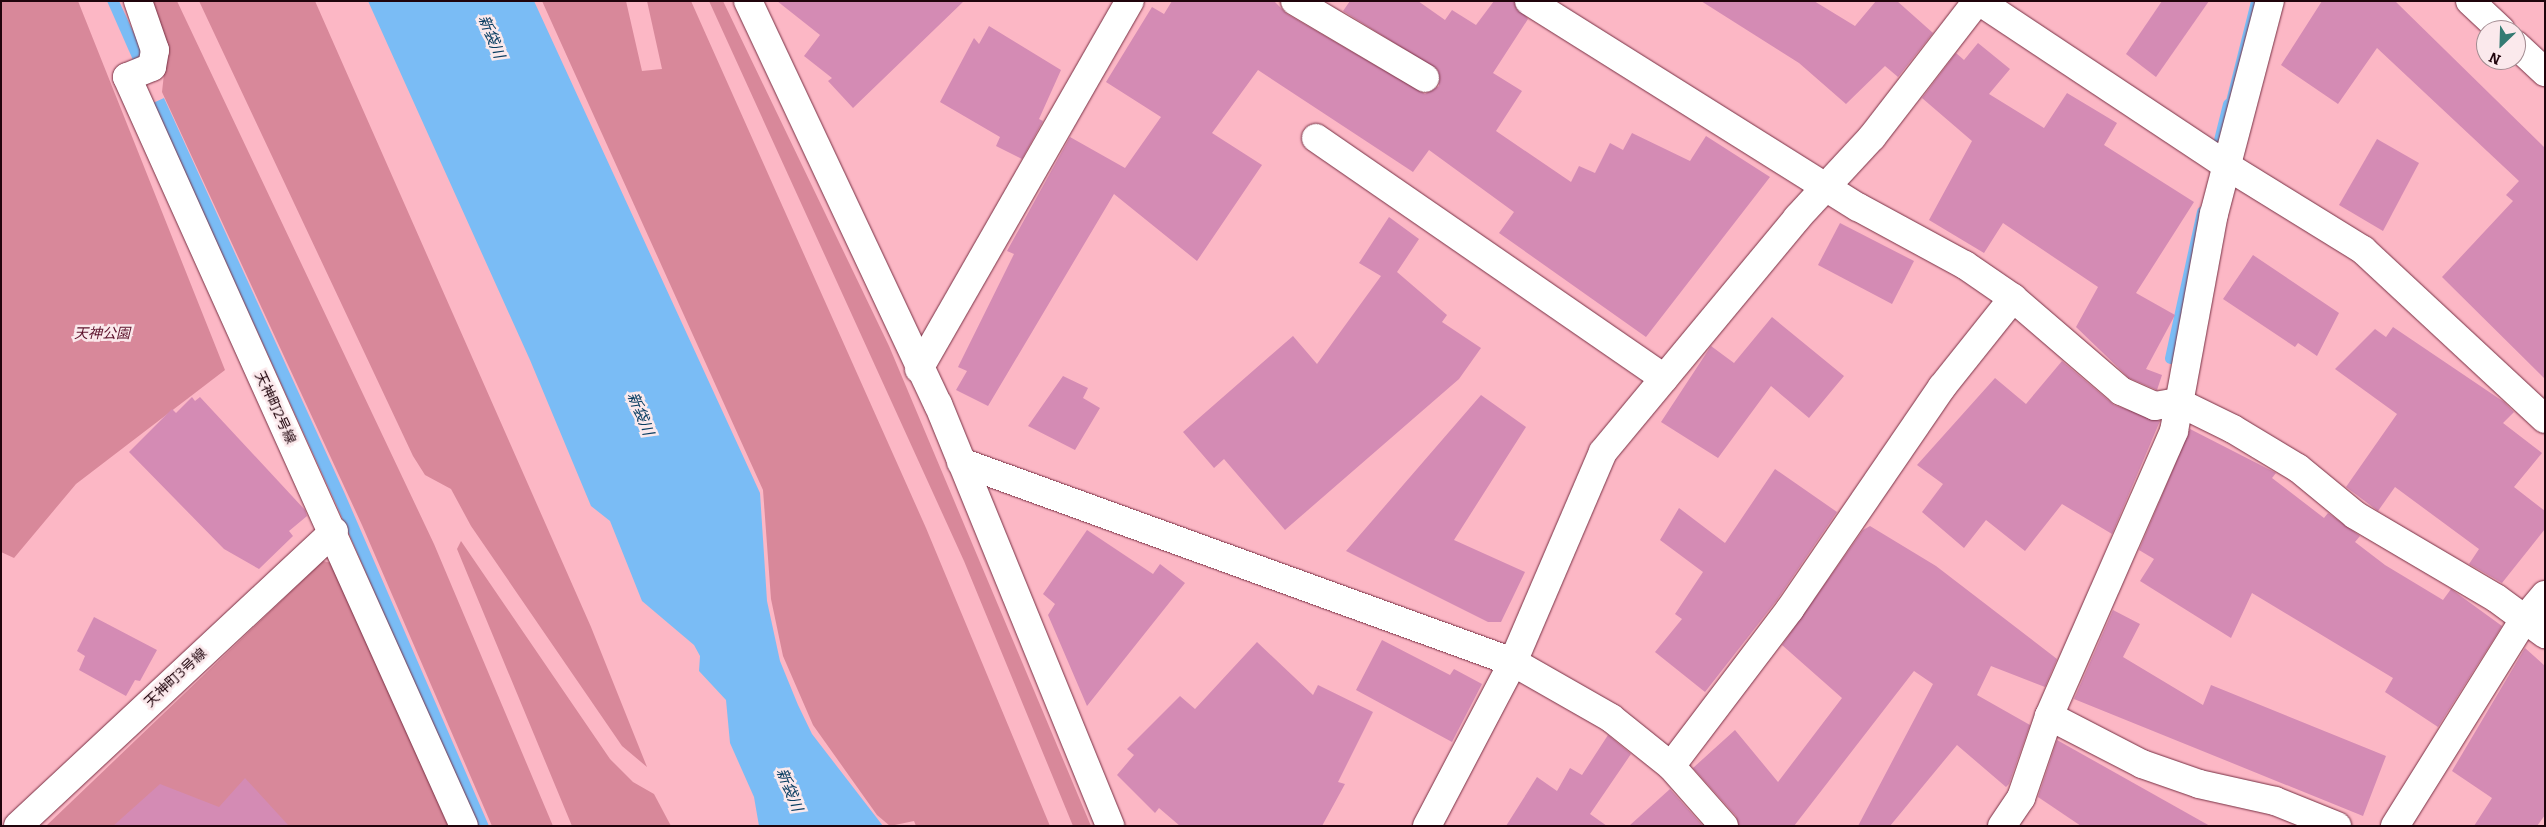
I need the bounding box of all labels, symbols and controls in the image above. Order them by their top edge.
water label: 新袋川 [474,13,508,61]
north arrow [2476,20,2526,70]
text: N [2487,48,2503,68]
park label: 天神公園 [74,326,130,342]
street label: 天神町2号線 [251,369,299,447]
water label: 新袋川 [623,390,657,438]
street label: 天神町3号線 [142,645,210,711]
water label: 新袋川 [772,766,806,814]

